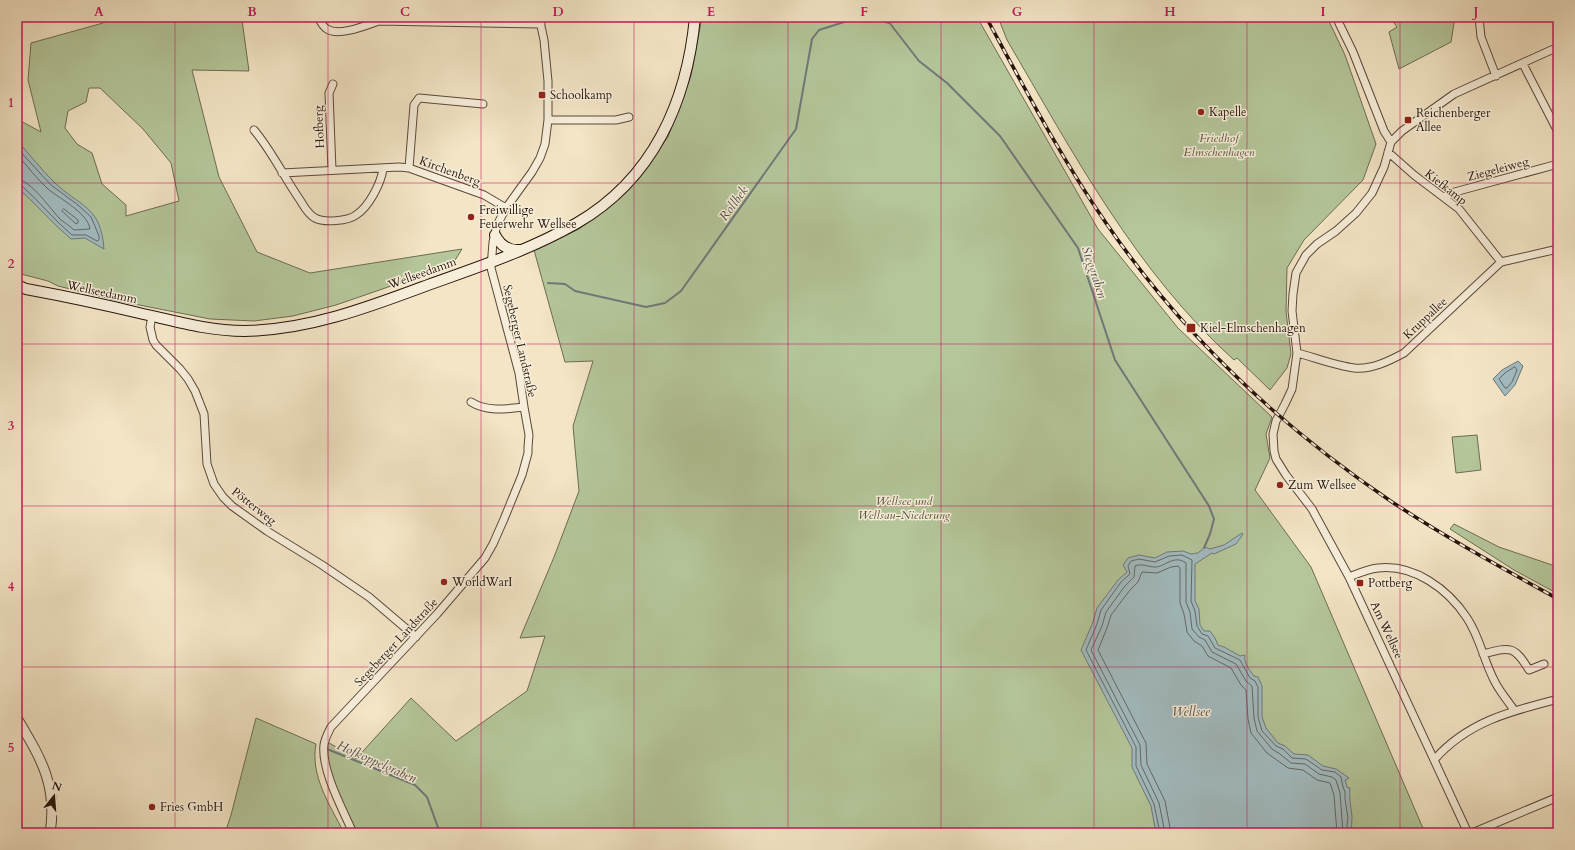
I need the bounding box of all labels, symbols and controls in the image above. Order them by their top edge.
text: A [94,3,104,21]
text: B [247,3,257,21]
text: C [400,3,410,21]
text: D [552,3,564,21]
text: E [707,3,715,21]
text: F [860,3,868,21]
text: G [1012,3,1023,21]
text: H [1164,3,1176,21]
text: I [1320,3,1326,21]
text: J [1472,3,1479,21]
place label: Schoolkamp [550,87,612,103]
marker: Schoolkamp [537,90,547,100]
text: 1 [8,94,14,112]
place label: Kapelle [1209,104,1247,120]
street label: Hofberg [310,105,328,149]
place label: Reichenberger Allee [1416,105,1491,135]
marker: Kapelle [1196,107,1206,117]
marker: Reichenberger Allee [1403,115,1413,125]
park label: Friedhof Elmschenhagen [1183,130,1255,160]
street label: Kirchenberg [417,153,483,190]
street label: Ziegeleiweg [1465,153,1531,185]
street label: Kiefkamp [1422,165,1470,209]
water label: Rollbek [715,182,753,225]
place label: Freiwillige Feuerwehr Wellsee [479,202,577,232]
marker: Freiwillige Feuerwehr Wellsee [466,212,476,222]
water label: Steggraben [1077,244,1112,301]
street label: Wellseedamm [385,253,459,293]
text: 2 [8,255,15,273]
street label: Wellseedamm [64,277,140,307]
street label: Segeberger Landstraße [499,283,541,399]
street label: Kruppallee [1399,293,1451,343]
place label: Kiel-Elmschenhagen [1200,320,1306,336]
marker: Kiel-Elmschenhagen [1185,322,1197,334]
text: 3 [8,417,15,435]
place label: Zum Wellsee [1288,477,1356,493]
marker: Zum Wellsee [1275,480,1285,490]
street label: Pötterweg [228,483,280,529]
park label: Wellsee und Wellsau-Niederung [858,493,951,523]
place label: WorldWarI [451,574,512,590]
place label: Pottberg [1368,575,1412,591]
marker: WorldWarI [439,577,449,587]
text: 4 [8,578,15,596]
marker: Pottberg [1355,578,1365,588]
street label: Segeberger Landstraße [351,594,441,690]
street label: Am Wellsee [1367,599,1407,661]
water label: Wellsee [1172,703,1211,721]
water label: Hofkoppelgraben [334,736,420,788]
text: 5 [8,739,14,757]
north arrow [34,776,74,816]
text: N [50,778,64,796]
place label: Fries GmbH [160,799,223,815]
marker: Fries GmbH [147,802,157,812]

